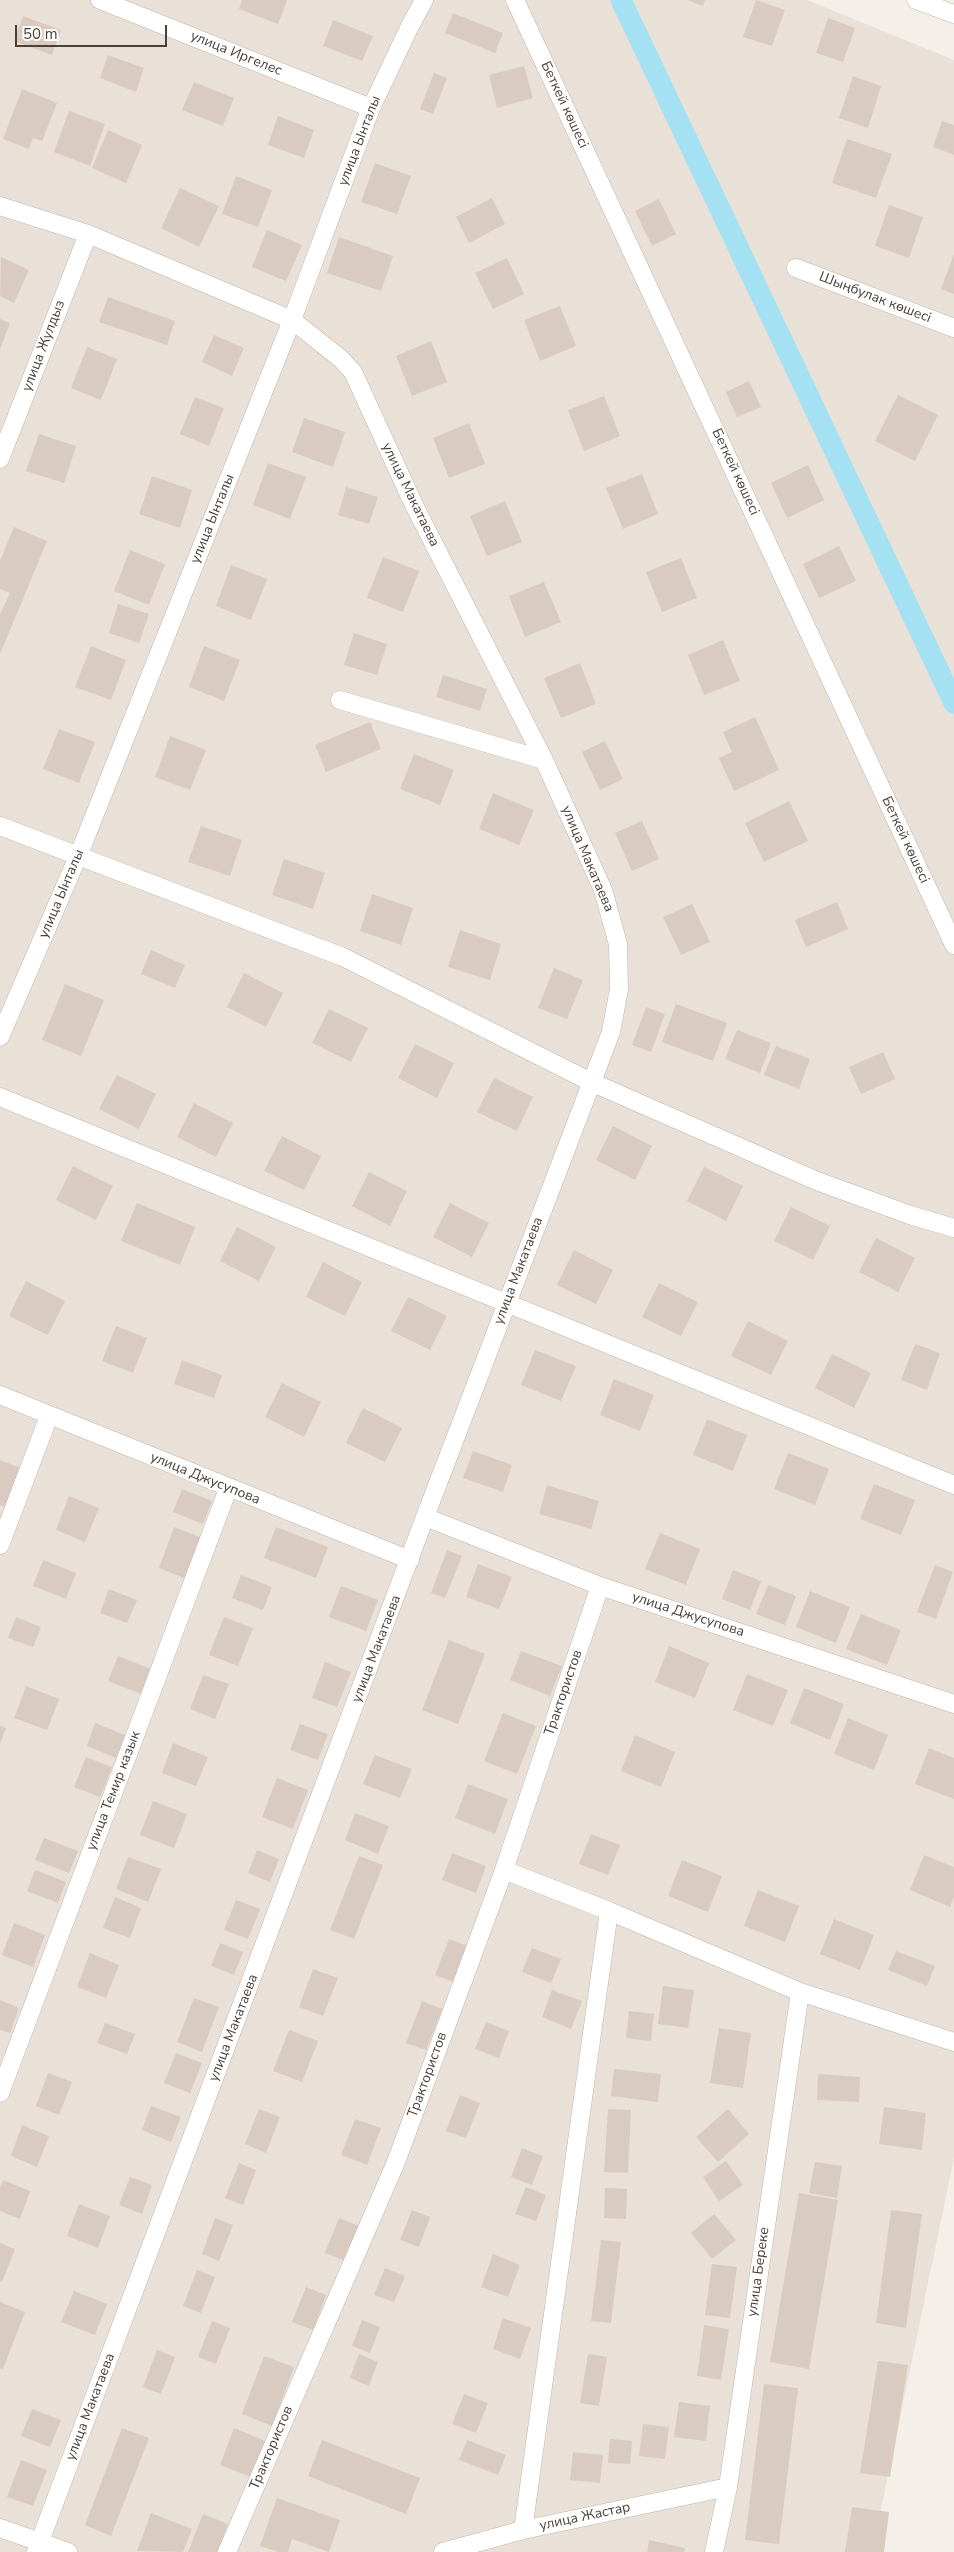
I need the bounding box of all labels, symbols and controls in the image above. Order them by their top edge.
scale bar [18,15,170,47]
text: 50 m [23,24,58,44]
street label: улица Иргелес [188,28,284,80]
street label: Беткей көшесі [537,59,591,151]
street label: улица Ынталы [335,94,385,188]
street label: Шыңбулак көшесі [817,269,933,327]
street label: улица Жулдыз [19,298,69,394]
street label: Беткей көшесі [708,426,762,518]
street label: улица Макатаева [378,440,442,550]
street label: улица Ынталы [187,472,239,566]
street label: Беткей көшесі [878,794,932,886]
street label: улица Макатаева [557,803,617,915]
street label: улица Ынталы [36,847,88,941]
street label: улица Макатаева [491,1215,547,1327]
street label: улица Джусупова [148,1449,262,1509]
street label: улица Джусупова [630,1589,746,1641]
street label: улица Макатаева [349,1593,405,1705]
street label: Трактористов [541,1648,587,1738]
street label: улица Темир казык [84,1729,144,1853]
street label: улица Макатаева [206,1972,262,2084]
street label: Трактористов [405,2030,451,2120]
street label: улица Береке [744,2226,774,2318]
street label: улица Макатаева [63,2351,119,2463]
street label: Трактористов [247,2403,297,2493]
street label: улица Жастар [538,2499,632,2535]

